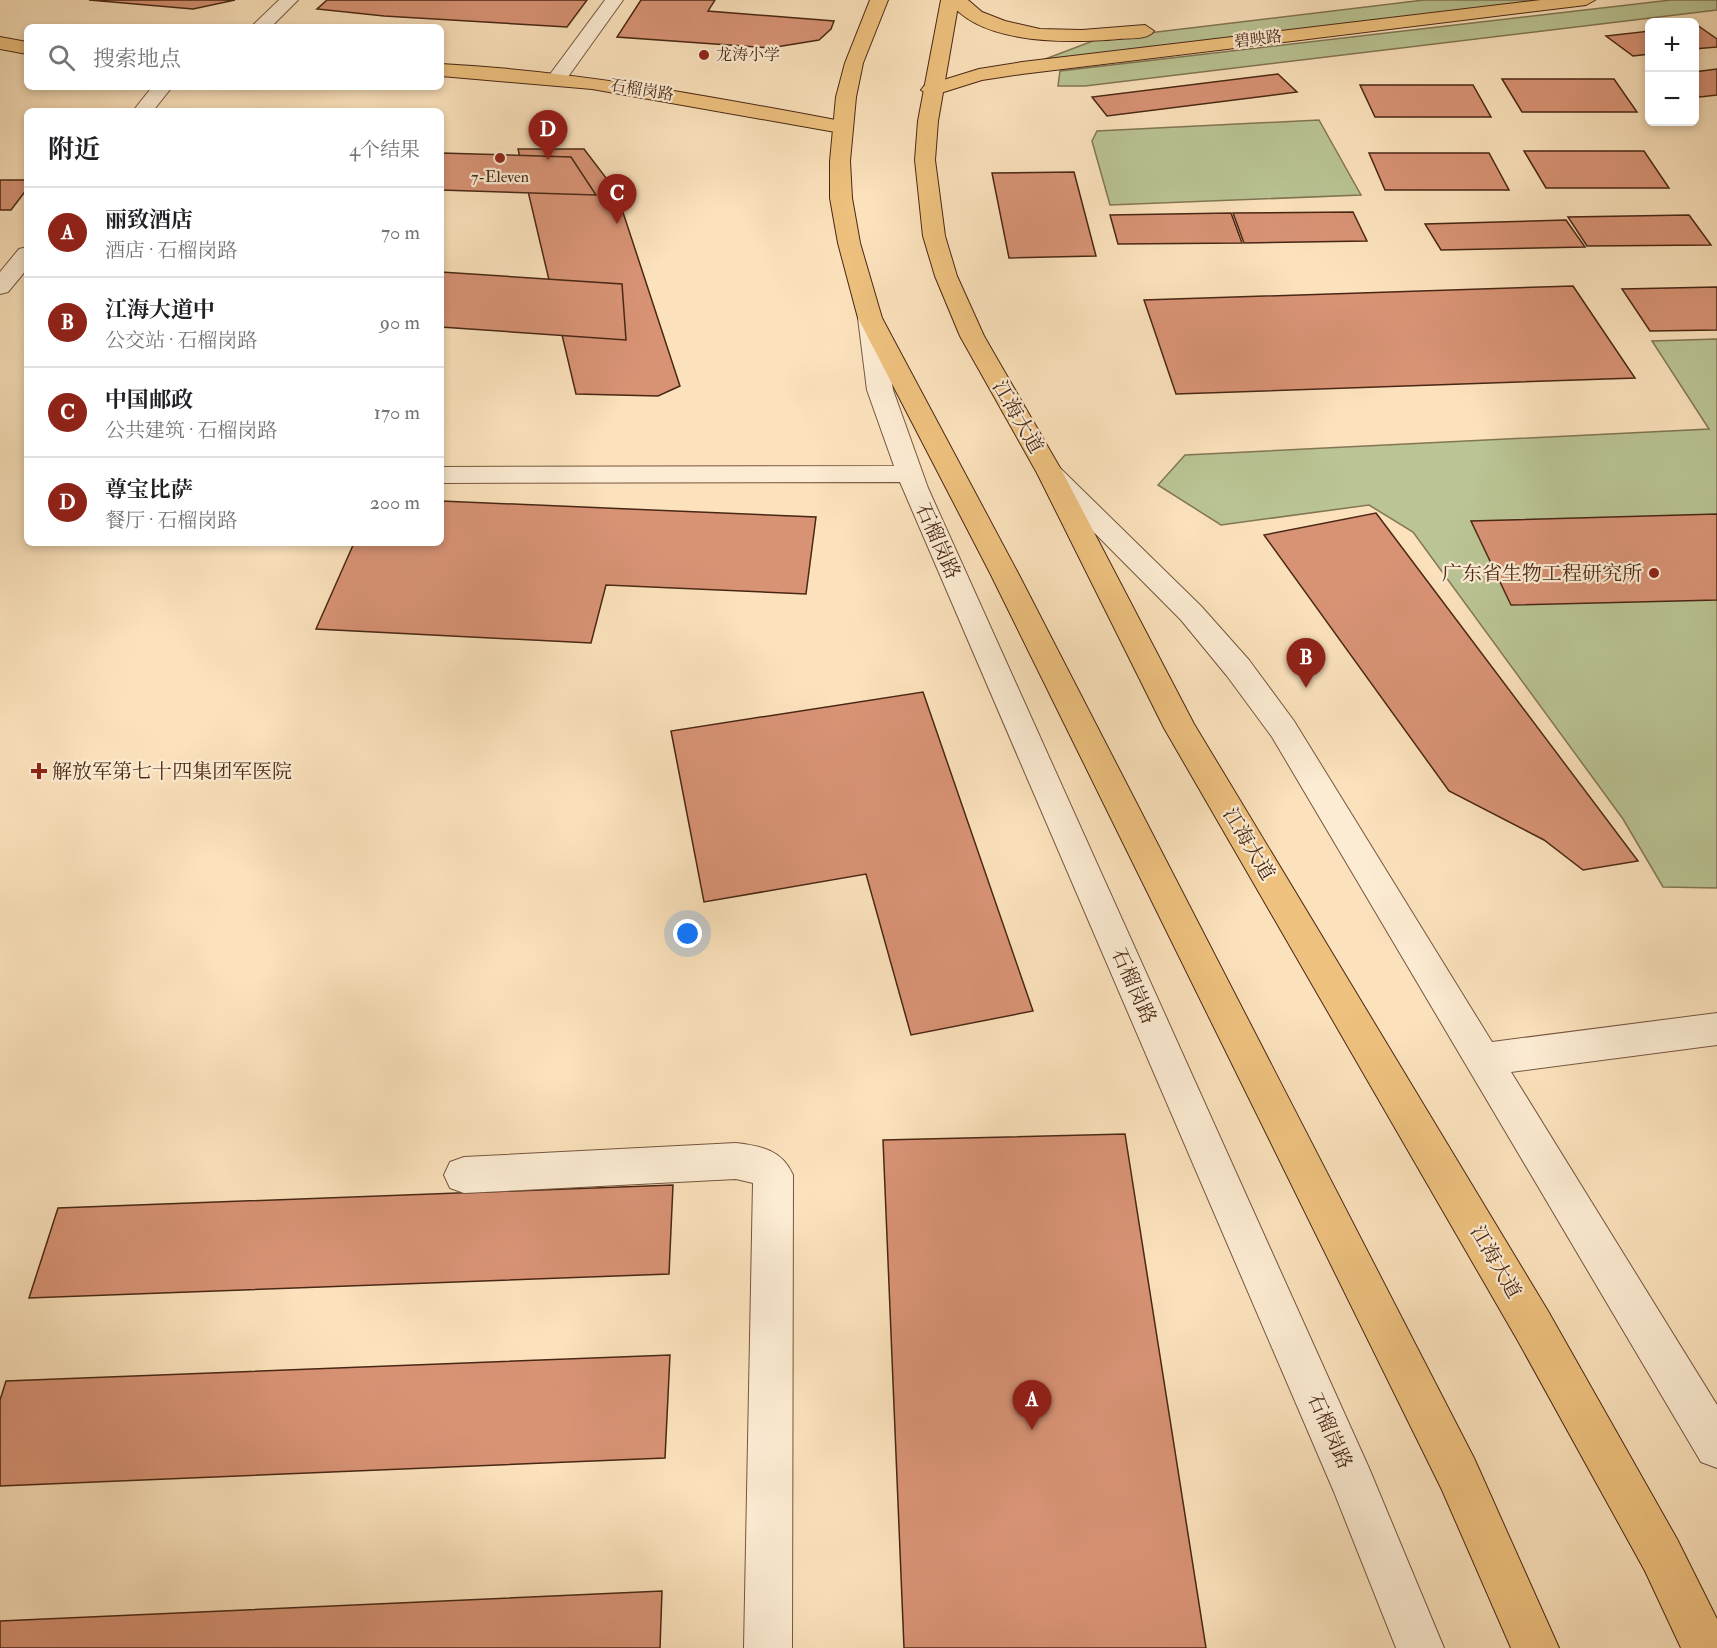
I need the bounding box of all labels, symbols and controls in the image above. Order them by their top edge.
map controls [1645,18,1699,126]
button: + [1645,18,1699,72]
search box [24,24,444,90]
street label: 碧映路 [1233,26,1283,52]
icon: search [45,41,78,74]
text: 搜索地点 [93,45,181,73]
place label: 龙涛小学 [716,45,780,65]
marker: 龙涛小学 [697,48,711,62]
button: − [1645,72,1699,126]
street label: 石榴岗路 [609,75,675,105]
pin: D [528,110,568,160]
text: 附近 [48,134,100,166]
text: 4个结果 [349,137,420,162]
marker: 7-Eleven [493,151,507,165]
place label: 7-Eleven [471,167,529,187]
pin: C [598,174,636,224]
text: 丽致酒店 [105,206,193,234]
text: A [61,220,74,245]
text: 70 m [381,220,420,245]
text: 酒店 · 石榴岗路 [105,238,237,263]
text: 江海大道中 [105,296,215,324]
text: B [61,310,74,335]
text: 90 m [380,310,420,335]
text: 公交站 · 石榴岗路 [105,328,257,353]
street label: 江海大道 [987,376,1049,458]
text: 中国邮政 [105,386,193,414]
text: C [60,400,75,425]
text: 170 m [374,400,420,425]
text: 公共建筑 · 石榴岗路 [105,418,277,443]
text: 尊宝比萨 [105,476,193,504]
text: D [59,490,76,515]
text: 200 m [370,490,420,515]
street label: 石榴岗路 [910,499,966,583]
text: 餐厅 · 石榴岗路 [105,508,237,533]
place label: 广东省生物工程研究所 [1442,561,1642,586]
marker: 广东省生物工程研究所 [1647,566,1661,580]
pin: B [1286,638,1326,688]
place label: 解放军第七十四集团军医院 [52,759,292,784]
marker: 解放军第七十四集团军医院 [30,762,48,780]
street label: 江海大道 [1218,803,1280,885]
your location [673,919,702,948]
street label: 石榴岗路 [1106,944,1162,1028]
street label: 江海大道 [1465,1221,1527,1303]
pin: A [1012,1380,1052,1430]
street label: 石榴岗路 [1302,1389,1358,1473]

